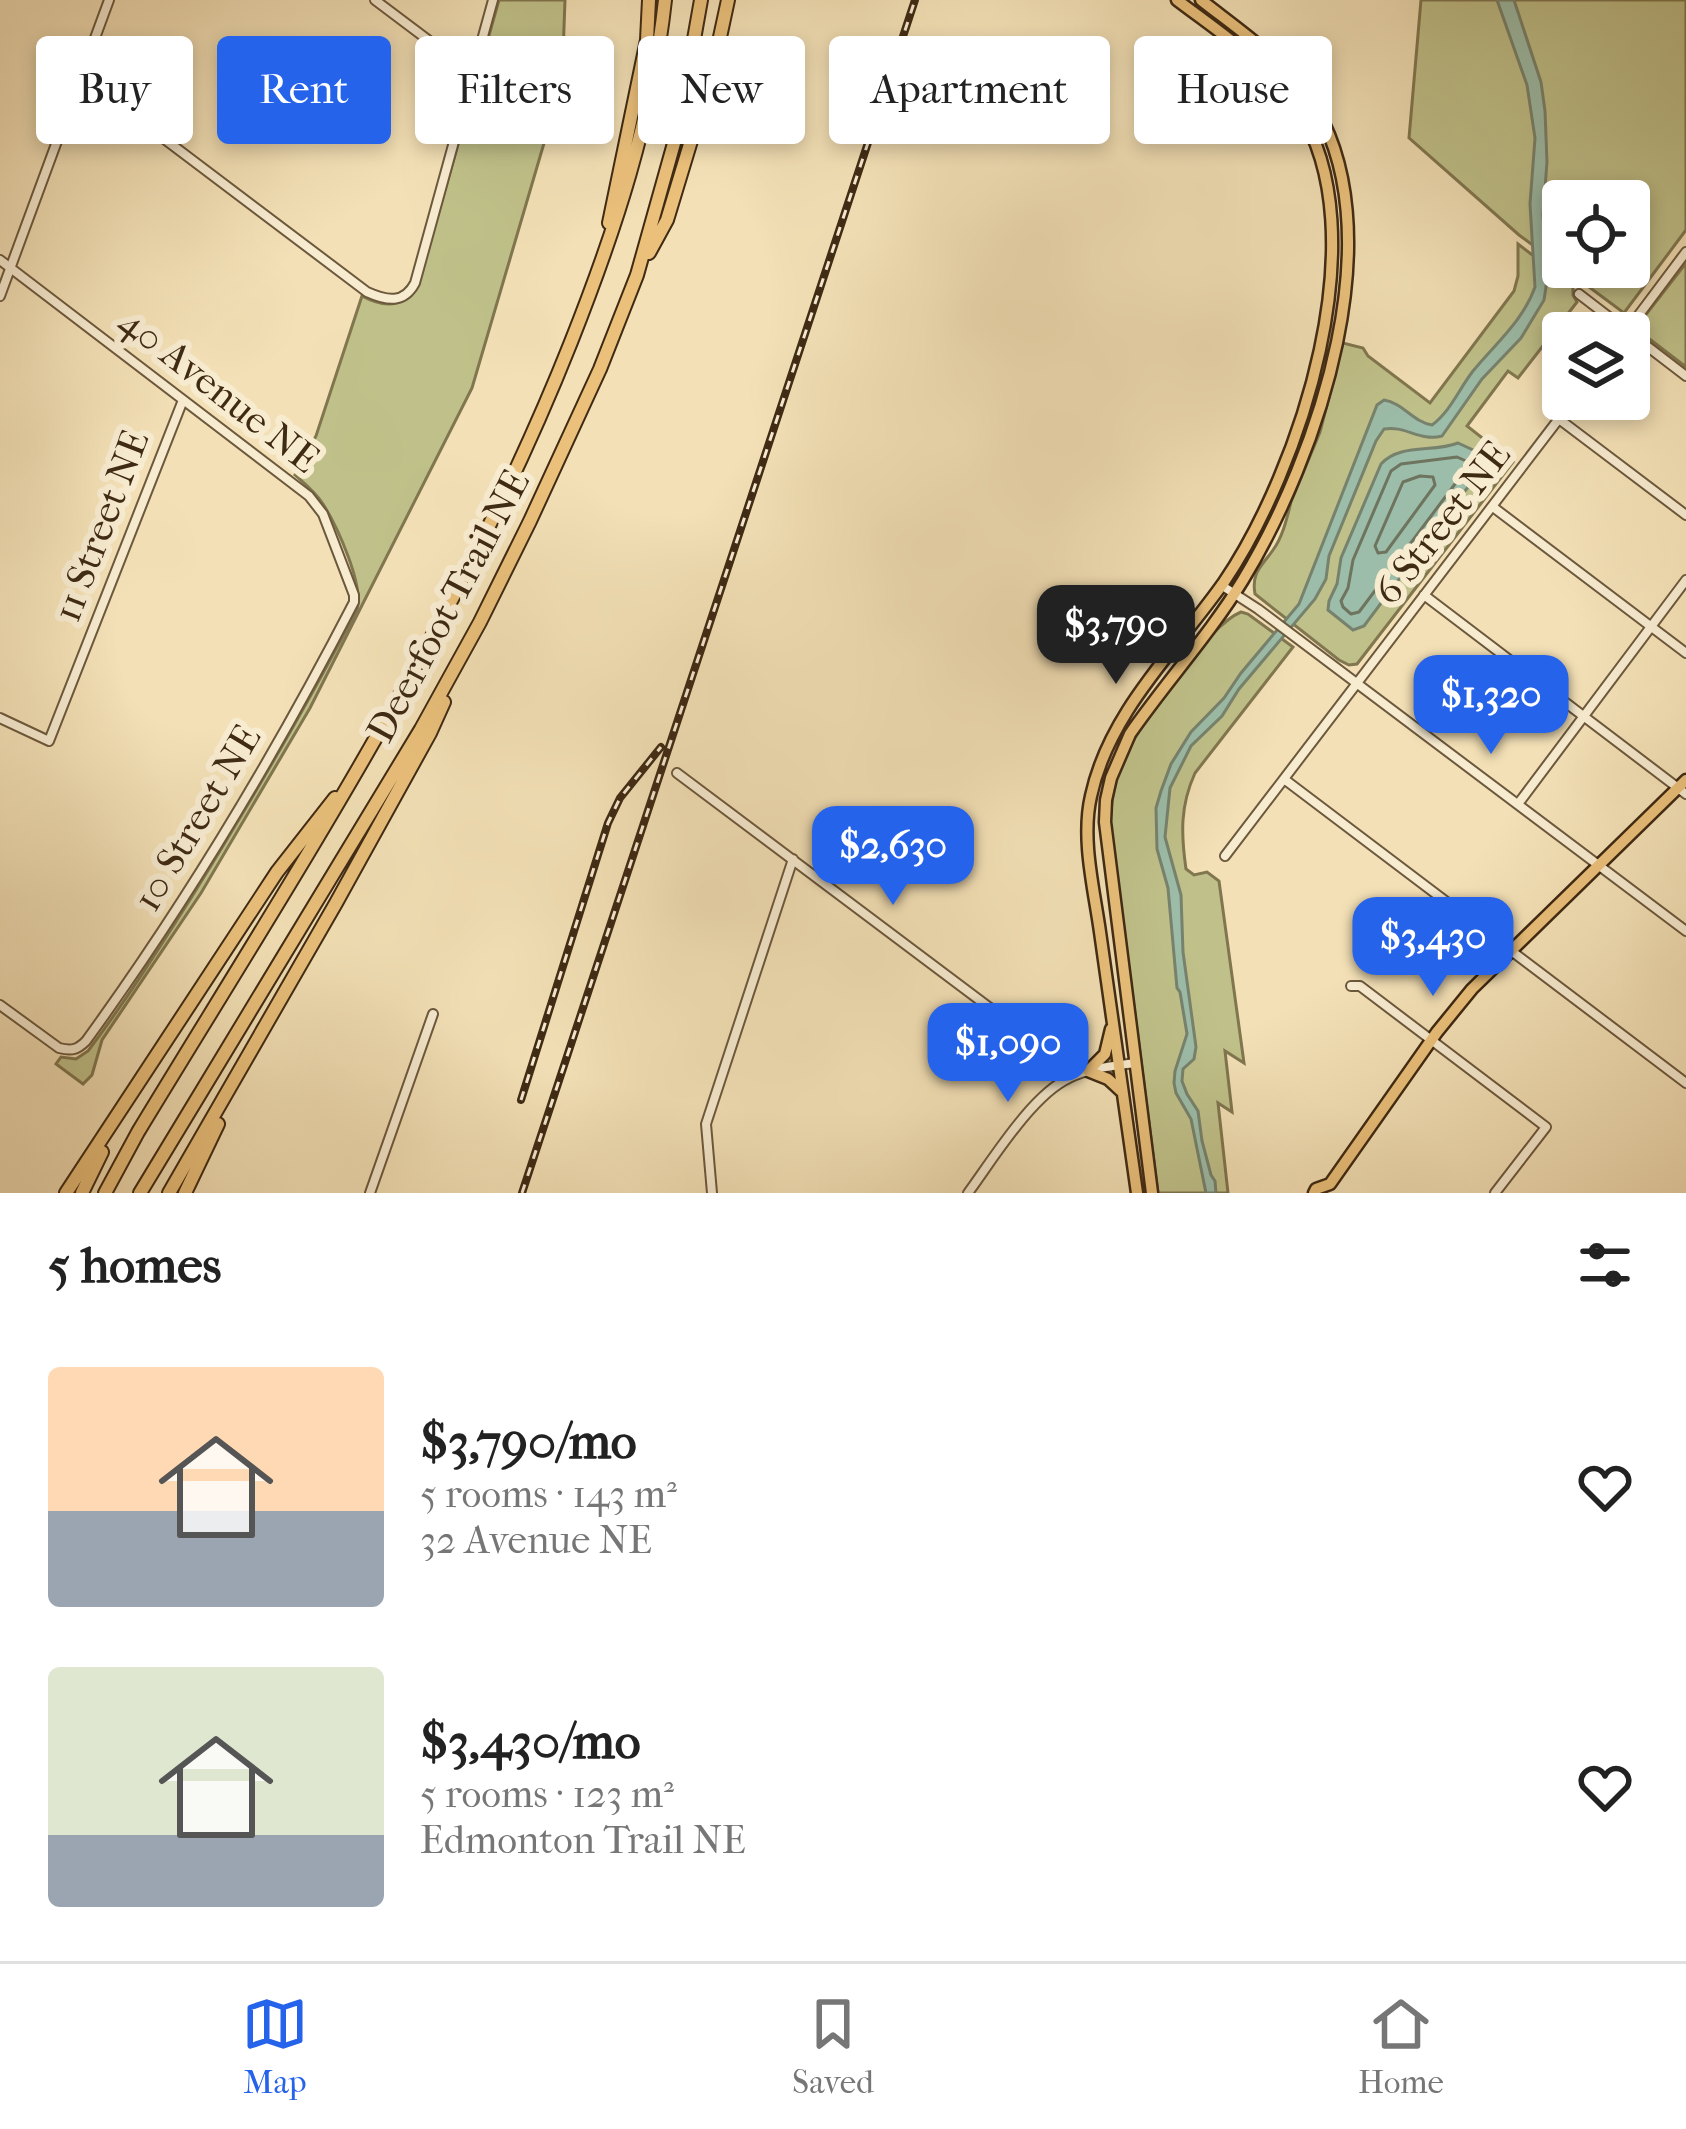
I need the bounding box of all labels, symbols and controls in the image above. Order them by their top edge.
chip: Buy [36,36,193,144]
chip: Rent [217,36,391,144]
chip: Filters [415,36,614,144]
chip: New [638,36,805,144]
chip: Apartment [829,36,1110,144]
chip: House [1134,36,1332,144]
map controls [1542,180,1650,420]
button: locate [1542,180,1650,288]
street label: 40 Avenue NE [110,298,328,482]
button: layers [1542,312,1650,420]
street label: 11 Street NE [44,424,158,628]
street label: 6 Street NE [1364,432,1520,614]
street label: Deerfoot Trail NE [357,462,539,750]
pin: $3,790 [1018,585,1214,687]
text: $3,790 [1064,601,1168,647]
pin: $1,320 [1393,655,1589,757]
text: $1,320 [1441,671,1541,717]
street label: 10 Street NE [124,717,270,919]
pin: $2,630 [795,806,991,908]
text: $2,630 [839,822,947,868]
pin: $3,430 [1335,897,1531,999]
text: $3,430 [1379,913,1487,959]
pin: $1,090 [910,1003,1106,1105]
text: $1,090 [955,1019,1061,1065]
icon: filters [1572,1232,1638,1298]
text: 5 homes [48,1235,221,1295]
text: $3,790/mo [420,1411,637,1471]
icon: home [144,1415,288,1559]
icon: heart [1572,1454,1638,1520]
text: 5 rooms · 143 m² [420,1471,677,1517]
text: 32 Avenue NE [420,1517,652,1563]
text: $3,430/mo [420,1711,641,1771]
icon: home [144,1715,288,1859]
icon: heart [1572,1754,1638,1820]
text: 5 rooms · 123 m² [420,1771,674,1817]
text: Edmonton Trail NE [420,1817,746,1863]
tab: Map [242,1991,308,2102]
tab: Saved [792,1991,874,2102]
tab: Home [1358,1991,1444,2102]

